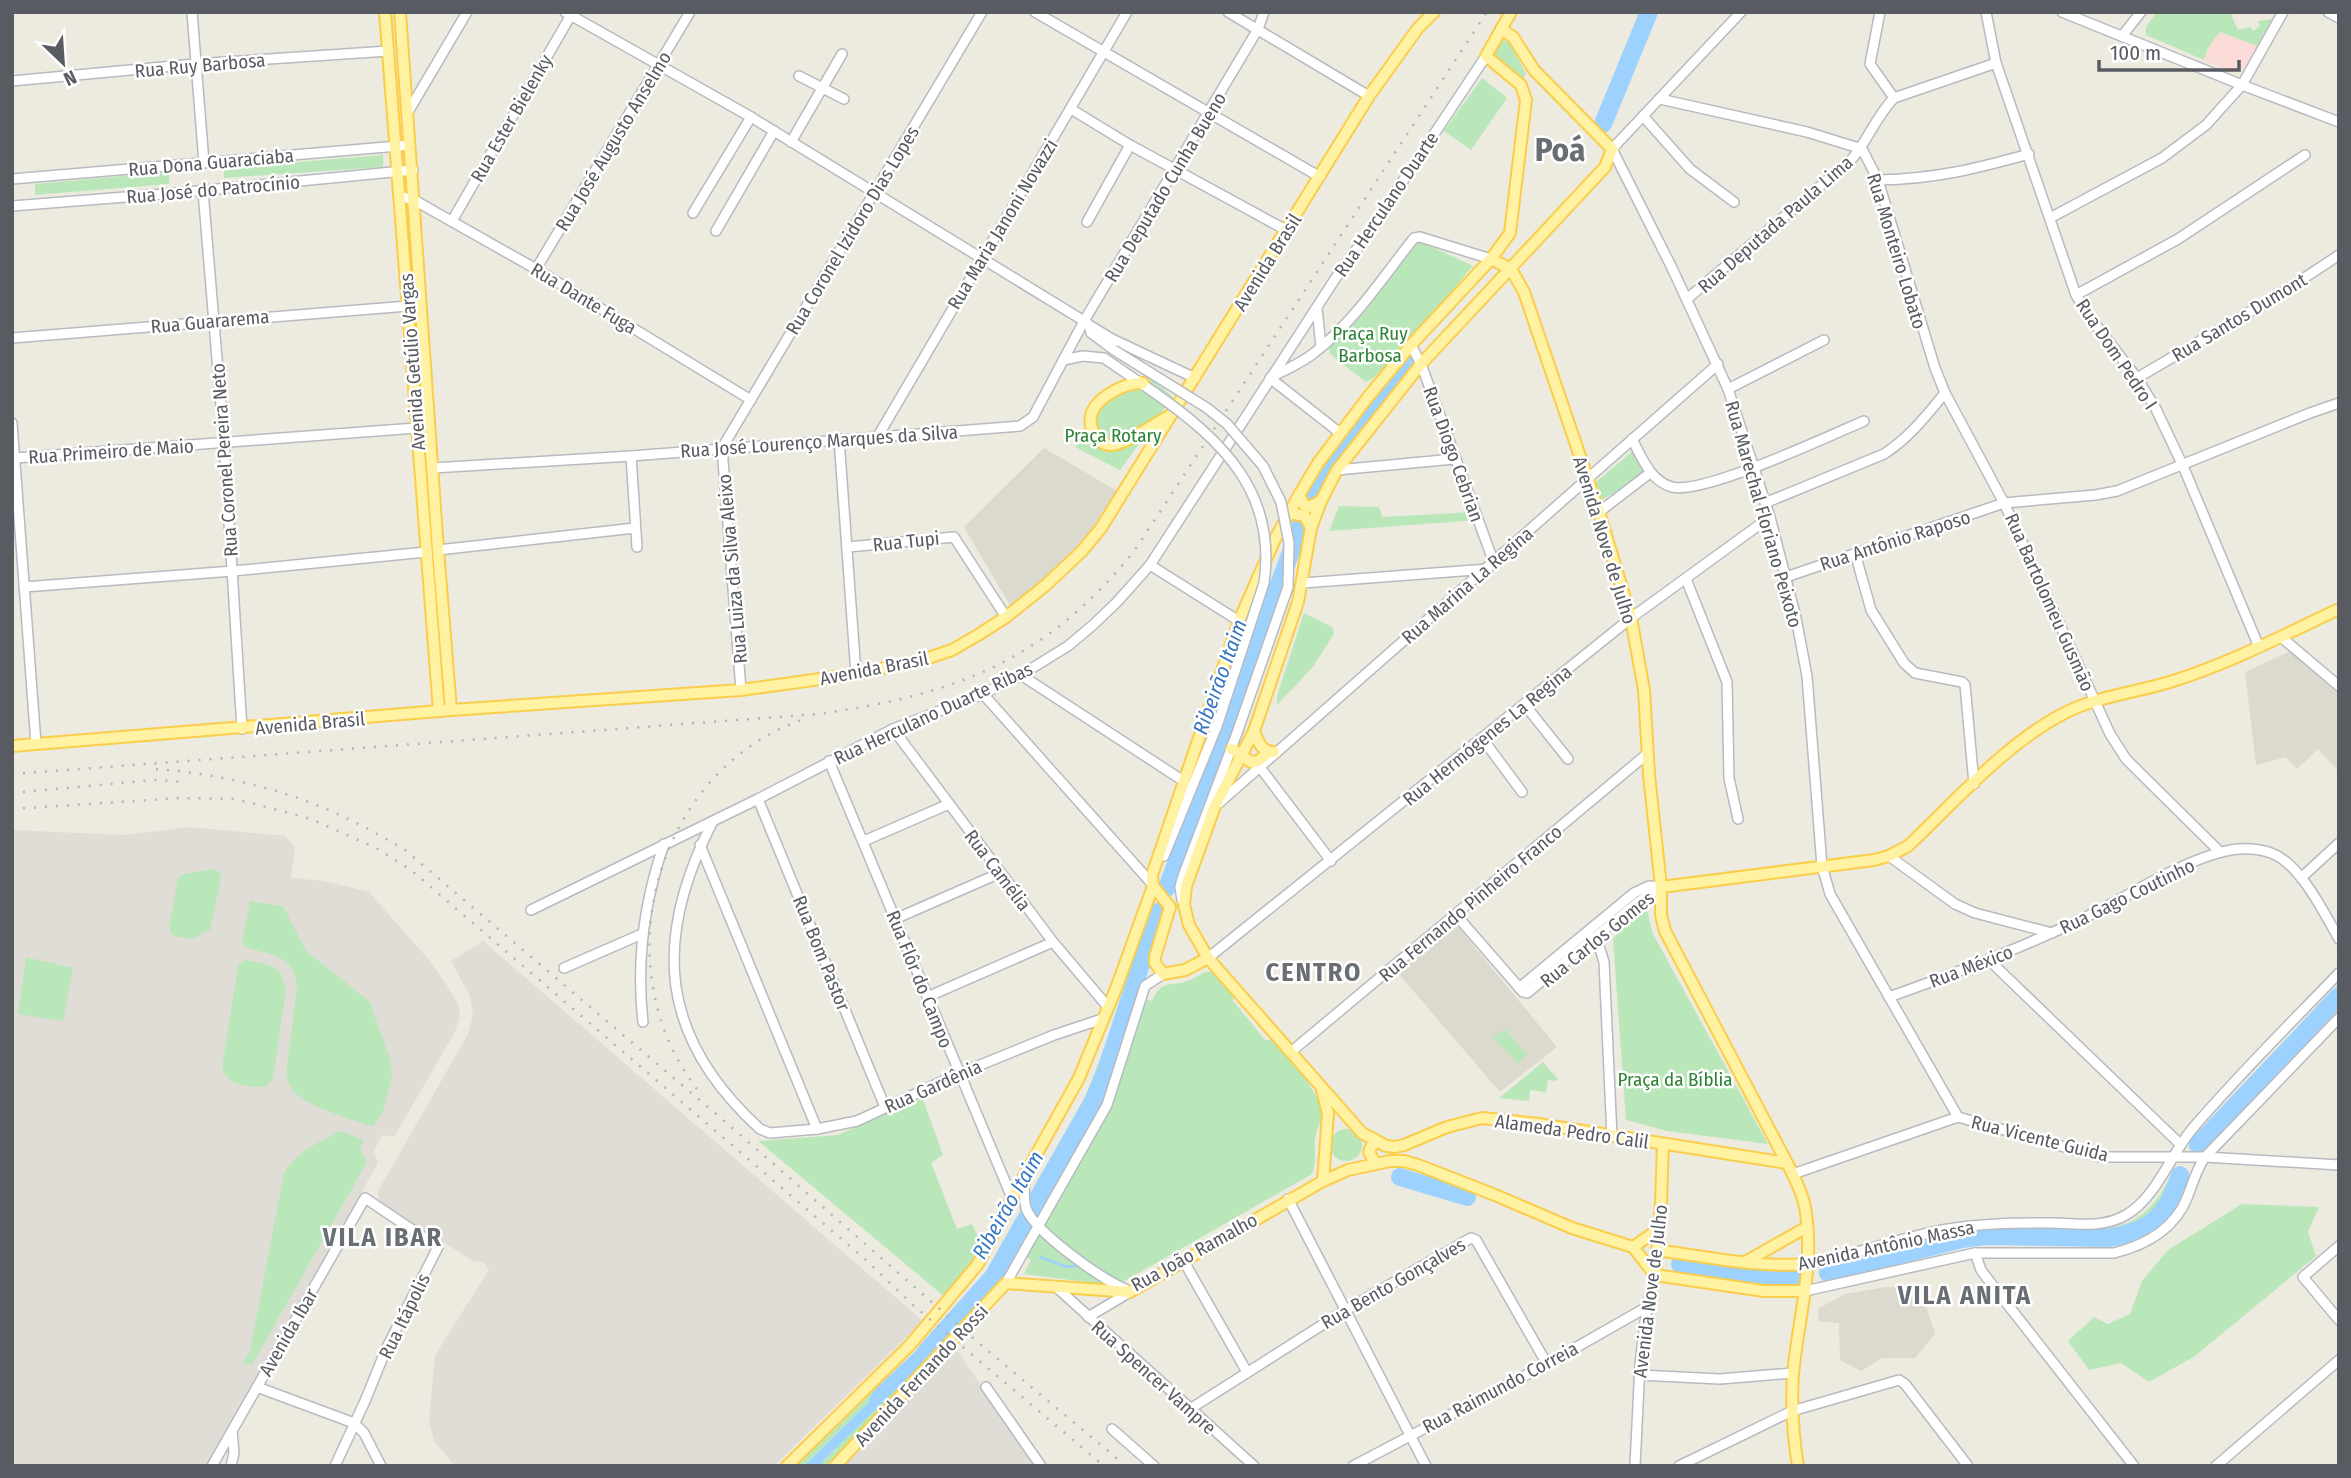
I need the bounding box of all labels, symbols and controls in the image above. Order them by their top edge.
north arrow [28,28,98,98]
scale bar [2099,28,2239,72]
text: 100 m [2110,40,2161,66]
street label: Rua José Augusto Anselmo [551,47,676,235]
street label: Rua Ruy Barbosa [134,48,266,83]
street label: Rua Ester Bielenky [466,50,558,186]
text: N [60,65,80,91]
street label: Rua Deputado Cunha Bueno [1100,88,1231,286]
street label: Rua Coronel Izidoro Dias Lopes [781,122,924,339]
street label: Rua Herculano Duarte [1329,127,1443,281]
district label: Poá [1535,130,1585,170]
street label: Rua Maria Janoni Novazzi [942,135,1062,314]
street label: Rua Dona Guaraciaba [127,144,295,181]
street label: Rua Deputada Paula Lima [1693,151,1858,298]
street label: Rua José do Patrocínio [125,170,301,209]
street label: Rua Monteiro Lobato [1862,171,1931,332]
street label: Avenida Brasil [1229,210,1306,315]
street label: Rua Dante Fuga [527,258,641,339]
street label: Rua Santos Dumont [2168,268,2311,367]
street label: Avenida Getúlio Vargas [395,273,430,451]
street label: Rua Dom Pedro I [2071,295,2162,414]
street label: Rua Guararema [150,305,270,338]
park label: Praça Ruy Barbosa [1332,322,1408,367]
street label: Rua Coronel Pereira Neto [206,362,243,558]
street label: Rua Diogo Cebrian [1418,383,1489,525]
street label: Rua Marechal Floriano Peixoto [1720,398,1807,630]
street label: Rua José Lourenço Marques da Silva [679,420,959,463]
park label: Praça Rotary [1064,424,1162,447]
street label: Rua Primeiro de Maio [27,434,195,469]
street label: Avenida Nove de Julho [1568,453,1641,627]
street label: Rua Luiza da Silva Aleixo [713,473,752,665]
street label: Rua Antônio Raposo [1817,505,1973,576]
street label: Rua Bartolomeu Gusmão [2000,510,2099,695]
street label: Rua Marina La Regina [1397,522,1538,649]
street label: Rua Tupi [872,527,941,556]
water label: Ribeirão Itaim [1187,616,1253,738]
street label: Avenida Brasil [818,647,930,690]
street label: Rua Herculano Duarte Ribas [830,657,1036,770]
street label: Rua Hermógenes La Regina [1398,660,1576,811]
street label: Avenida Brasil [254,707,366,740]
street label: Rua Fernando Pinheiro Franco [1374,820,1567,987]
street label: Rua Camélia [960,825,1036,916]
street label: Rua Gago Coutinho [2056,854,2198,939]
street label: Rua Carlos Gomes [1536,886,1659,992]
street label: Rua Bom Pastor [788,892,855,1015]
street label: Rua Flôr do Campo [881,907,958,1051]
street label: Rua México [1926,940,2016,993]
district label: CENTRO [1266,957,1362,988]
street label: Rua Gardênia [881,1055,985,1118]
park label: Praça da Bíblia [1617,1068,1733,1091]
street label: Alameda Pedro Calil [1494,1109,1650,1154]
street label: Rua Vicente Guida [1969,1110,2111,1167]
water label: Ribeirão Itaim [967,1146,1049,1264]
street label: Avenida Nove de Julho [1628,1203,1673,1379]
street label: Rua João Ramalho [1127,1208,1262,1297]
street label: Avenida Antônio Massa [1796,1216,1976,1275]
district label: VILA IBAR [322,1222,443,1253]
street label: Rua Bento Gonçalves [1317,1233,1470,1334]
street label: Rua Itápolis [374,1270,435,1363]
district label: VILA ANITA [1897,1280,2032,1311]
street label: Avenida Ibar [254,1284,323,1380]
street label: Avenida Fernando Rossi [850,1300,993,1451]
street label: Rua Spencer Vampre [1087,1315,1221,1439]
street label: Rua Raimundo Correia [1418,1337,1582,1438]

